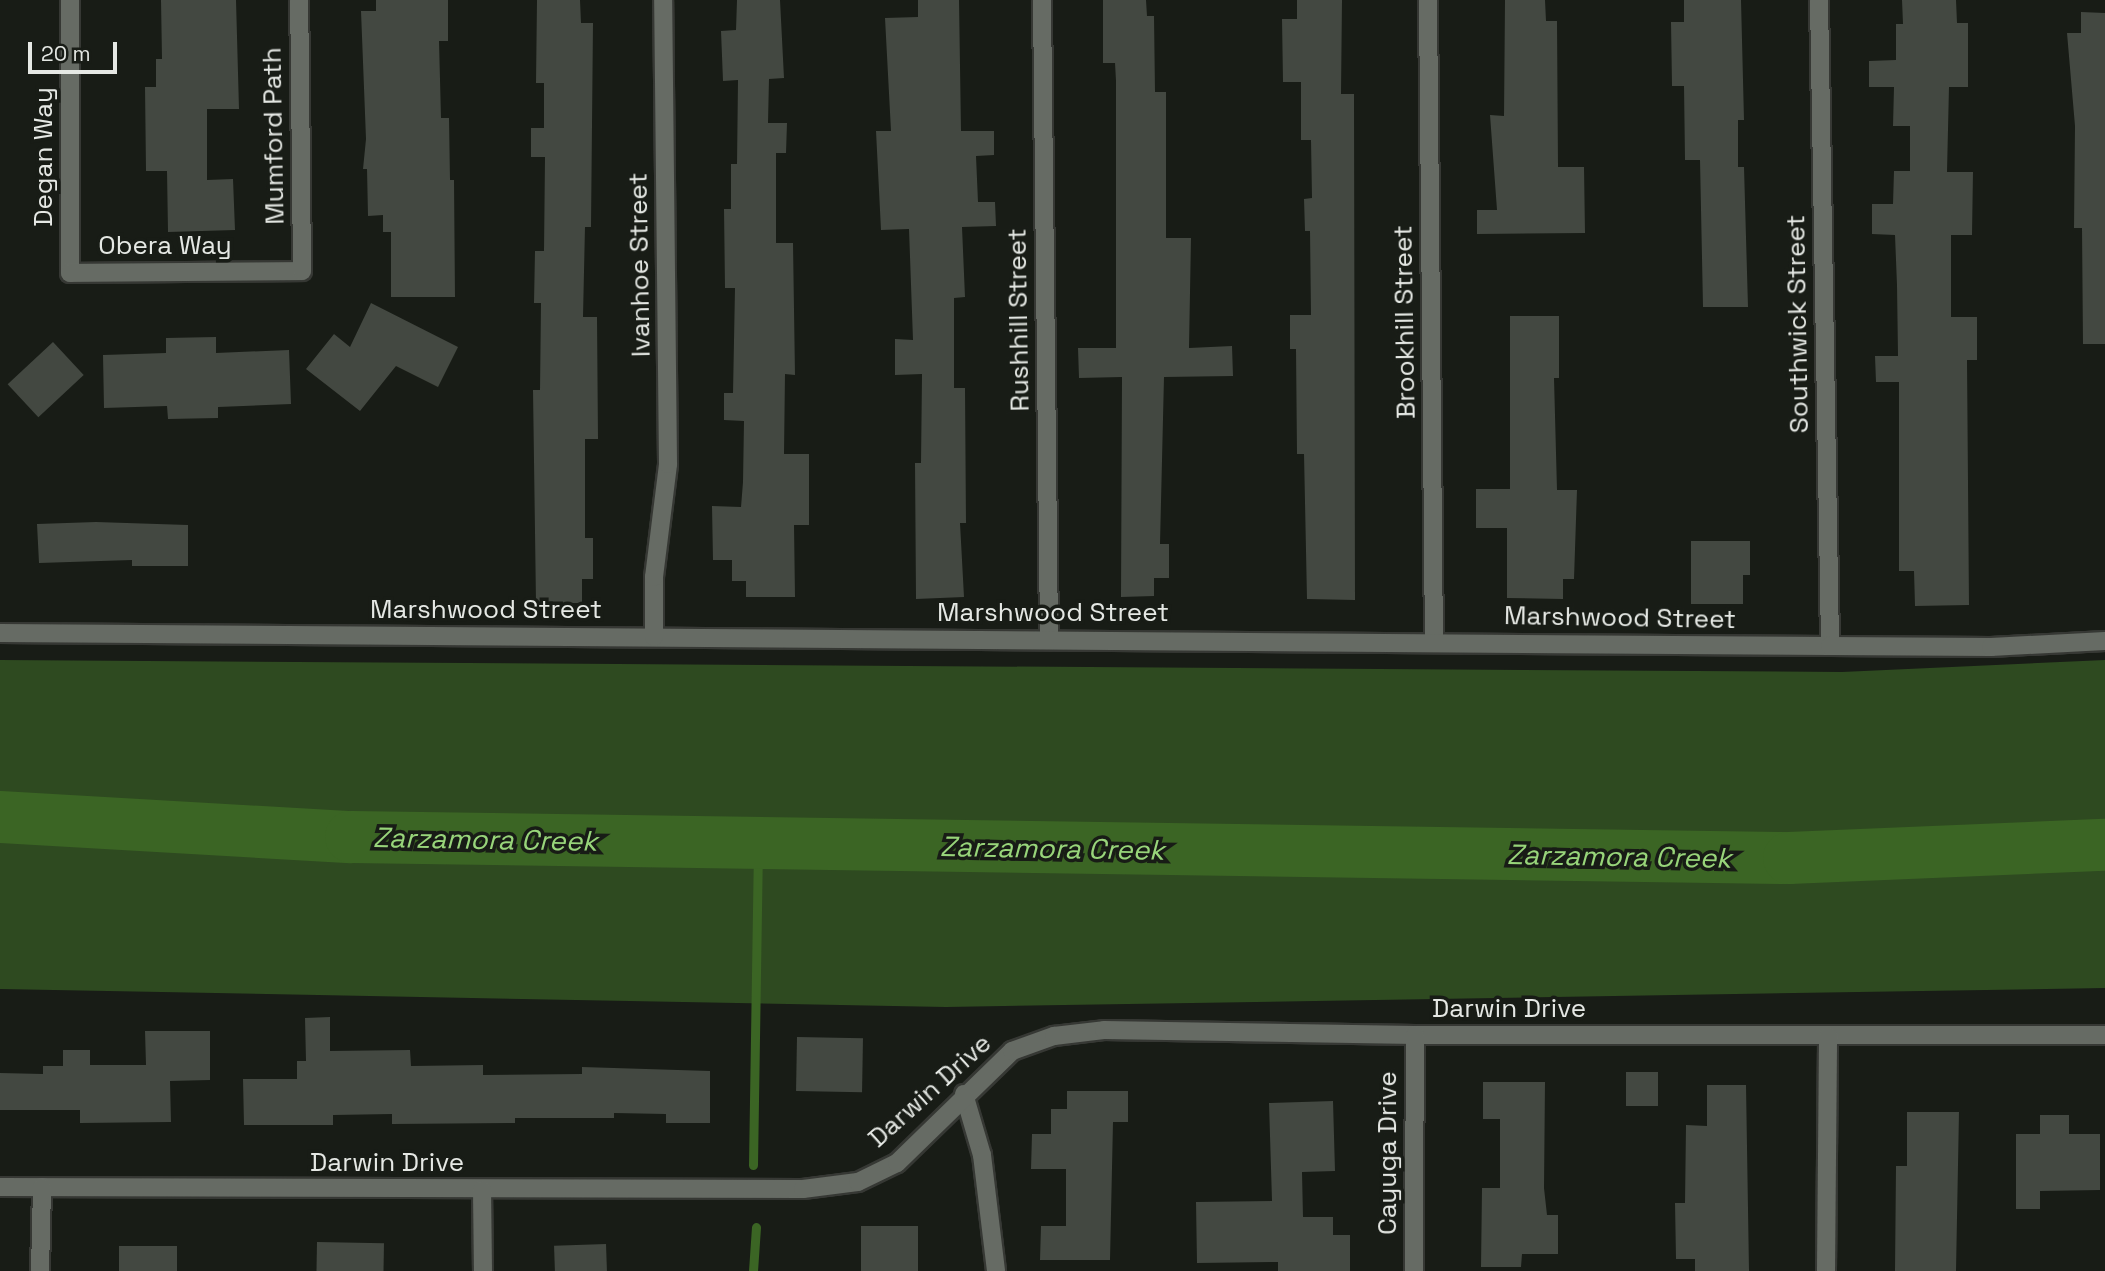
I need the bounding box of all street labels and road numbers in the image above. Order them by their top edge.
street label: Mumford Path [257,47,291,225]
street label: Degan Way [28,87,60,227]
street label: Ivanhoe Street [623,173,657,357]
street label: Southwick Street [1780,214,1816,434]
street label: Brookhill Street [1388,225,1422,419]
street label: Rushhill Street [1002,228,1036,412]
street label: Obera Way [98,230,232,262]
street label: Marshwood Street [370,594,602,626]
street label: Marshwood Street [937,597,1169,629]
street label: Marshwood Street [1504,600,1736,636]
street label: Darwin Drive [1432,993,1586,1025]
street label: Darwin Drive [862,1028,998,1154]
street label: Cayuga Drive [1372,1071,1404,1235]
street label: Darwin Drive [310,1147,464,1179]

